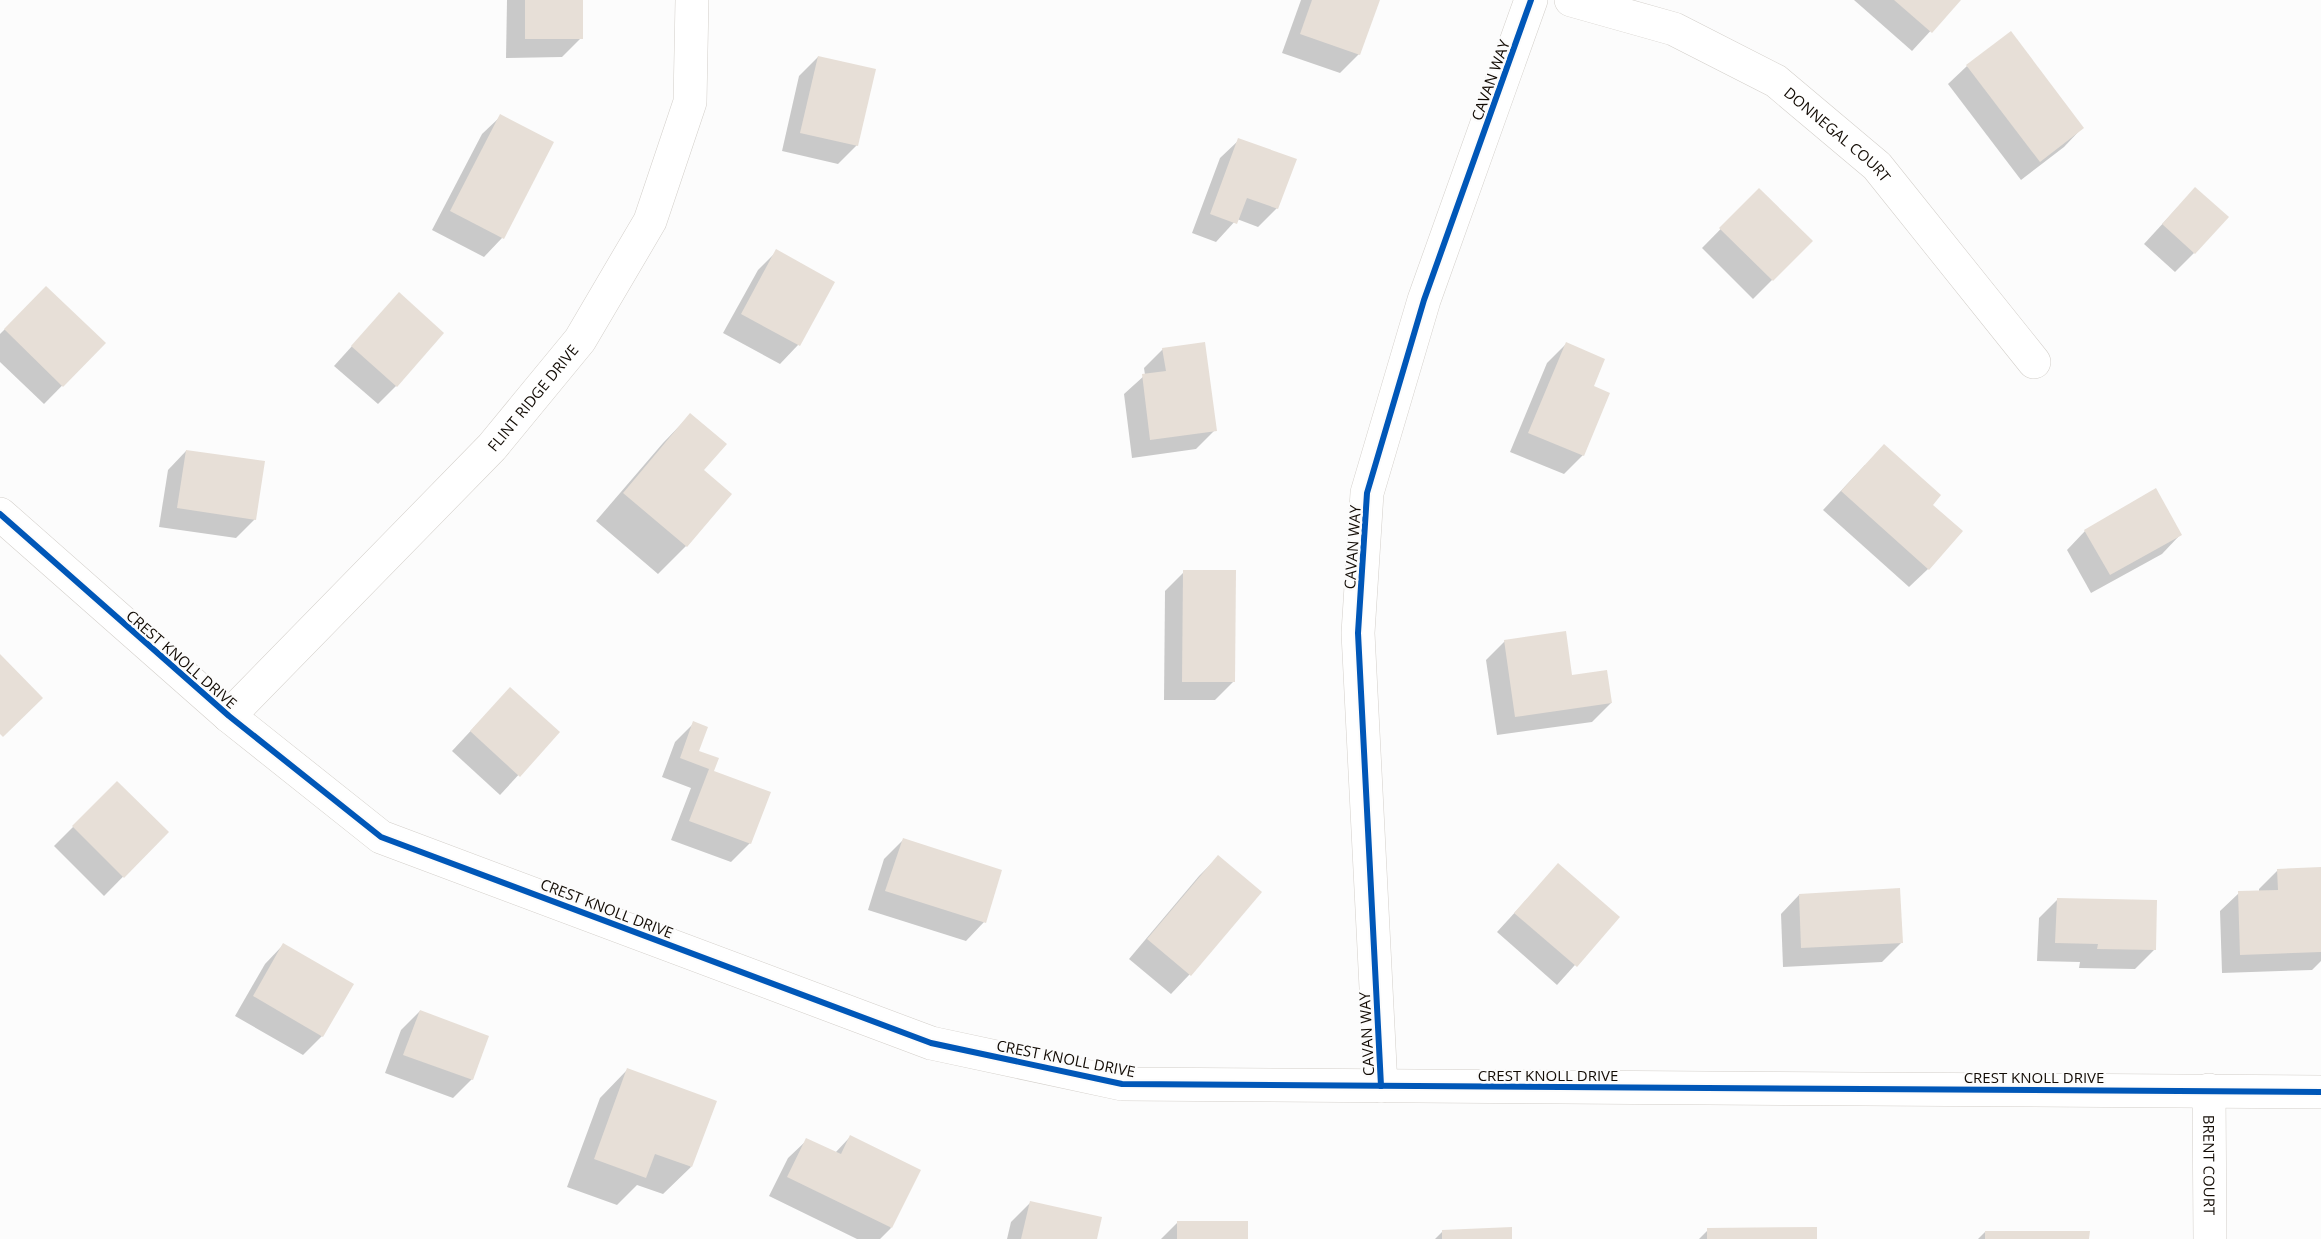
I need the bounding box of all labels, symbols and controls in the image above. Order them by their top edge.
street label: CAVAN WAY [1466,36,1514,123]
street label: DONNEGAL COURT [1780,82,1896,186]
street label: FLINT RIDGE DRIVE [483,340,582,455]
street label: CAVAN WAY [1339,504,1365,590]
street label: CREST KNOLL DRIVE [122,605,242,713]
street label: CREST KNOLL DRIVE [538,873,676,943]
street label: CAVAN WAY [1354,991,1378,1077]
street label: CREST KNOLL DRIVE [995,1035,1137,1081]
street label: CREST KNOLL DRIVE [1478,1065,1618,1085]
street label: CREST KNOLL DRIVE [1964,1067,2104,1087]
street label: BRENT COURT [2199,1115,2220,1216]

